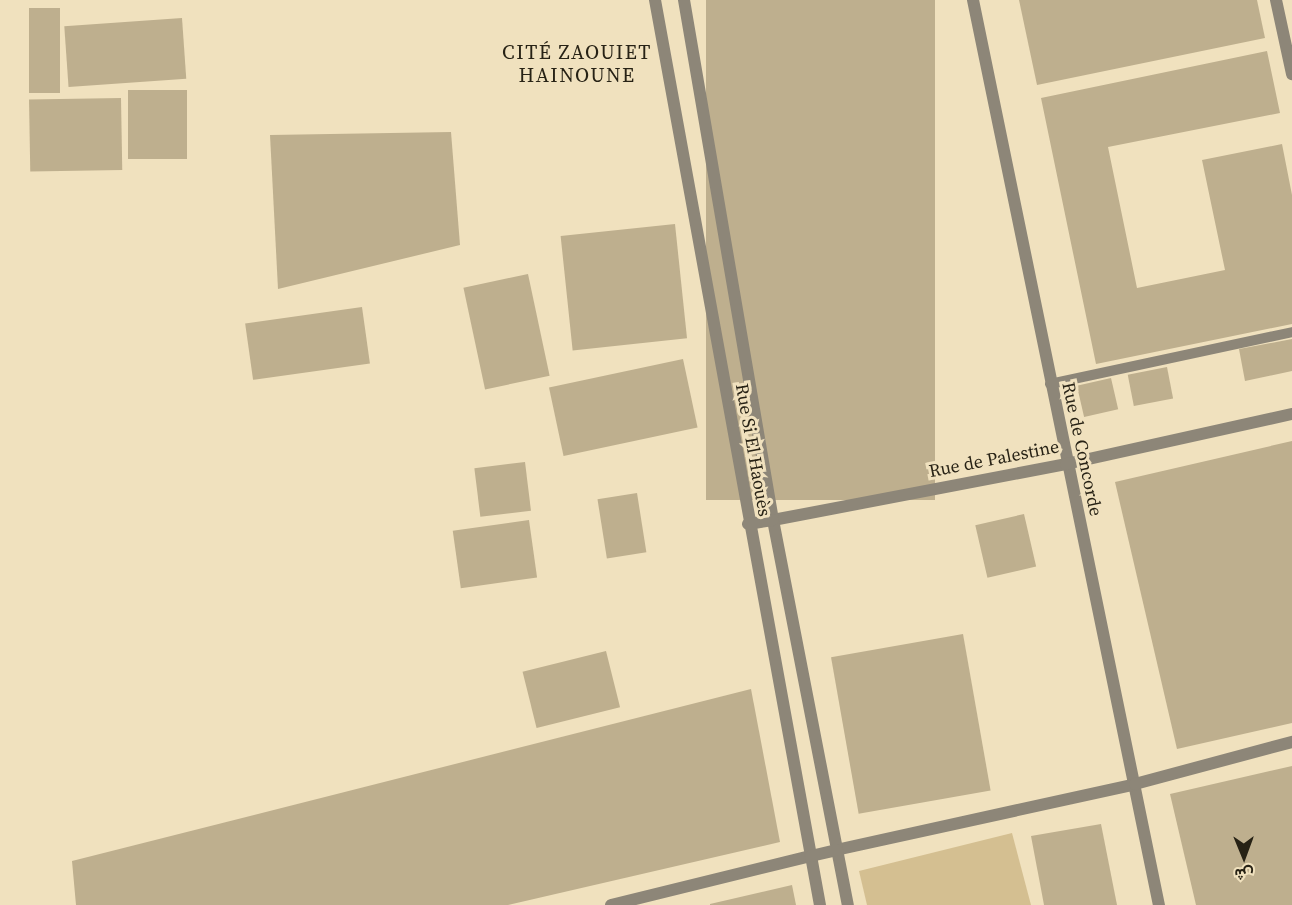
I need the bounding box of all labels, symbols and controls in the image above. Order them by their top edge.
district label: CITÉ ZAOUIET HAINOUNE [502,40,652,87]
street label: Rue de Concorde [1057,380,1107,518]
street label: Rue Si El Haouès [731,382,775,518]
street label: Rue de Palestine [927,436,1061,482]
north arrow [1214,827,1274,887]
text: ش [1235,864,1254,886]

